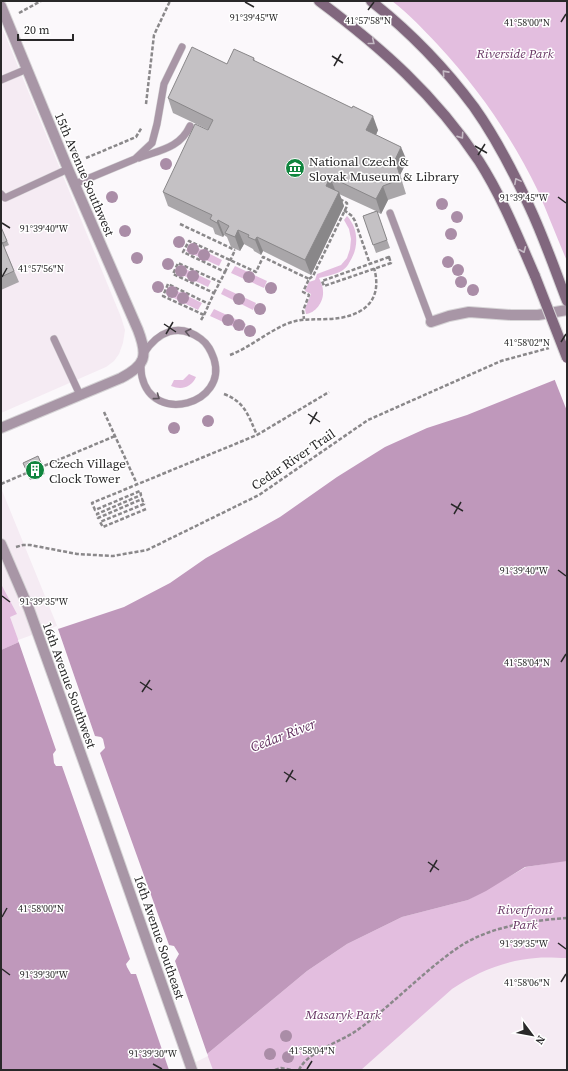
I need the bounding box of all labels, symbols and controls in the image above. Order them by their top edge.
text: 91°39'45"W [230,11,279,24]
text: 41°57'58"N [345,14,391,27]
scale bar [18,16,73,42]
text: 41°58'00"N [504,16,550,29]
text: 20 m [24,22,50,38]
one-way arrow [367,37,374,44]
park label: Riverside Park [475,45,554,62]
one-way arrow [443,70,450,77]
street label: 15th Avenue Southwest [51,110,119,239]
one-way arrow [456,132,464,139]
place label: National Czech & Slovak Museum & Library [309,153,459,185]
museum icon: National Czech & Slovak Museum & Library [284,157,306,179]
one-way arrow [514,177,522,185]
text: 91°39'45"W [500,191,549,204]
text: 91°39'40"W [20,222,69,235]
one-way arrow [519,246,527,253]
text: 41°57'56"N [18,262,64,275]
one-way arrow [184,329,191,337]
text: 41°58'02"N [504,336,550,349]
one-way arrow [153,393,160,400]
street label: Cedar River Trail [248,425,339,494]
place label: Czech Village Clock Tower [49,455,126,487]
building icon: Czech Village Clock Tower [24,459,46,481]
text: 91°39'40"W [500,564,549,577]
text: 91°39'35"W [20,595,69,608]
street label: 16th Avenue Southwest [39,620,100,751]
text: 41°58'04"N [504,656,550,669]
water label: Cedar River [247,713,319,757]
street label: 16th Avenue Southeast [130,873,189,1002]
park label: Riverfront Park [496,901,553,933]
text: 41°58'00"N [18,902,64,915]
text: 91°39'35"W [500,937,549,950]
text: 91°39'30"W [20,968,69,981]
text: 41°58'06"N [504,976,550,989]
park label: Masaryk Park [304,1006,382,1023]
north arrow [512,1015,552,1055]
text: N [532,1033,549,1047]
text: 41°58'04"N [289,1044,335,1057]
text: 91°39'30"W [129,1047,178,1060]

